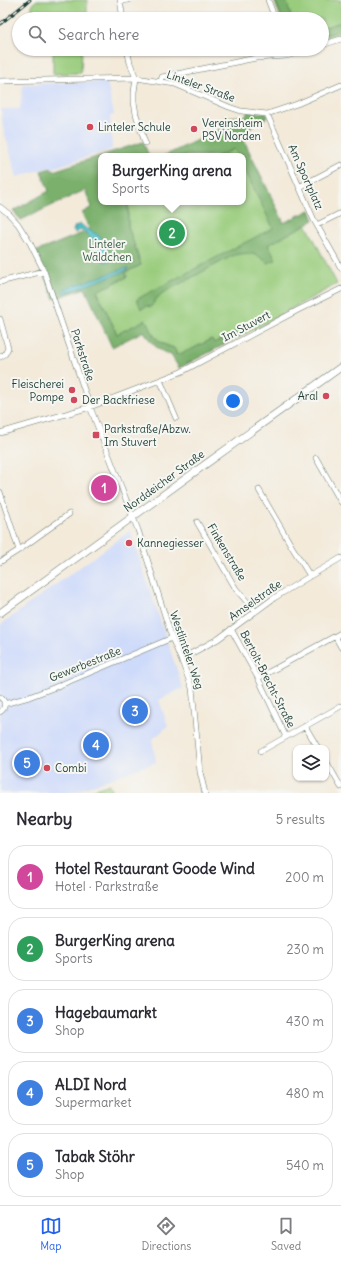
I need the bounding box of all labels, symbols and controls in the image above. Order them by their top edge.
search box [12,12,329,56]
icon: search [26,23,48,45]
text: Search here [58,25,139,44]
street label: Linteler Straße [165,67,237,105]
place label: Vereinsheim PSV Norden [202,116,263,143]
place label: Linteler Schule [98,120,171,134]
marker: Linteler Schule [85,122,95,132]
marker: Vereinsheim PSV Norden [189,124,199,134]
street label: Am Sportplatz [285,142,327,212]
popup [98,153,246,205]
text: BurgerKing arena [112,161,232,180]
text: Sports [112,180,150,197]
pin: 2 [159,218,185,248]
park label: Linteler Wäldchen [82,237,132,264]
street label: Im Stuvert [220,307,273,345]
street label: Parkstraße [68,327,98,383]
place label: Fleischerei Pompe [11,377,64,404]
marker: Fleischerei Pompe [67,385,77,395]
place label: Aral [298,389,318,403]
your location [223,391,243,411]
marker: Aral [321,391,331,401]
place label: Der Backfriese [82,393,155,407]
marker: Der Backfriese [69,395,79,405]
place label: Parkstraße/Abzw. Im Stuvert [104,422,191,449]
marker: Parkstraße/Abzw. Im Stuvert [91,430,101,440]
street label: Norddeicher Straße [121,447,207,515]
pin: 1 [91,473,117,503]
street label: Finkenstraße [204,521,250,583]
place label: Kannegiesser [137,536,204,550]
marker: Kannegiesser [124,538,134,548]
street label: Amselstraße [226,577,284,623]
street label: Westlinteler Weg [167,609,207,691]
street label: Bertolt-Brecht-Straße [237,628,299,730]
street label: Gewerbestraße [47,643,123,685]
pin: 3 [122,696,148,726]
pin: 4 [83,730,109,760]
map controls [293,745,329,781]
button: layers [293,745,329,781]
pin: 5 [14,748,40,778]
place label: Combi [55,761,87,775]
marker: Combi [42,763,52,773]
text: Nearby [16,808,72,830]
text: 5 results [276,811,325,828]
text: Hotel Restaurant Goode Wind [55,859,255,878]
text: 1 [27,869,33,886]
text: 200 m [285,869,324,886]
text: Hotel · Parkstraße [55,878,159,895]
text: BurgerKing arena [55,931,175,950]
text: 2 [26,941,34,958]
text: 230 m [286,941,324,958]
text: Sports [55,950,93,967]
text: Hagebaumarkt [55,1003,157,1022]
text: 3 [26,1013,34,1030]
text: 430 m [286,1013,324,1030]
text: Shop [55,1022,84,1039]
text: ALDI Nord [55,1075,127,1094]
text: 4 [26,1085,34,1102]
text: 480 m [286,1085,324,1102]
text: Supermarket [55,1094,132,1111]
text: Tabak Stöhr [55,1147,135,1166]
text: 5 [26,1157,34,1174]
text: 540 m [286,1157,324,1174]
text: Shop [55,1166,84,1183]
tab: Map [40,1215,62,1253]
tab: Directions [142,1215,191,1253]
tab: Saved [271,1215,301,1253]

